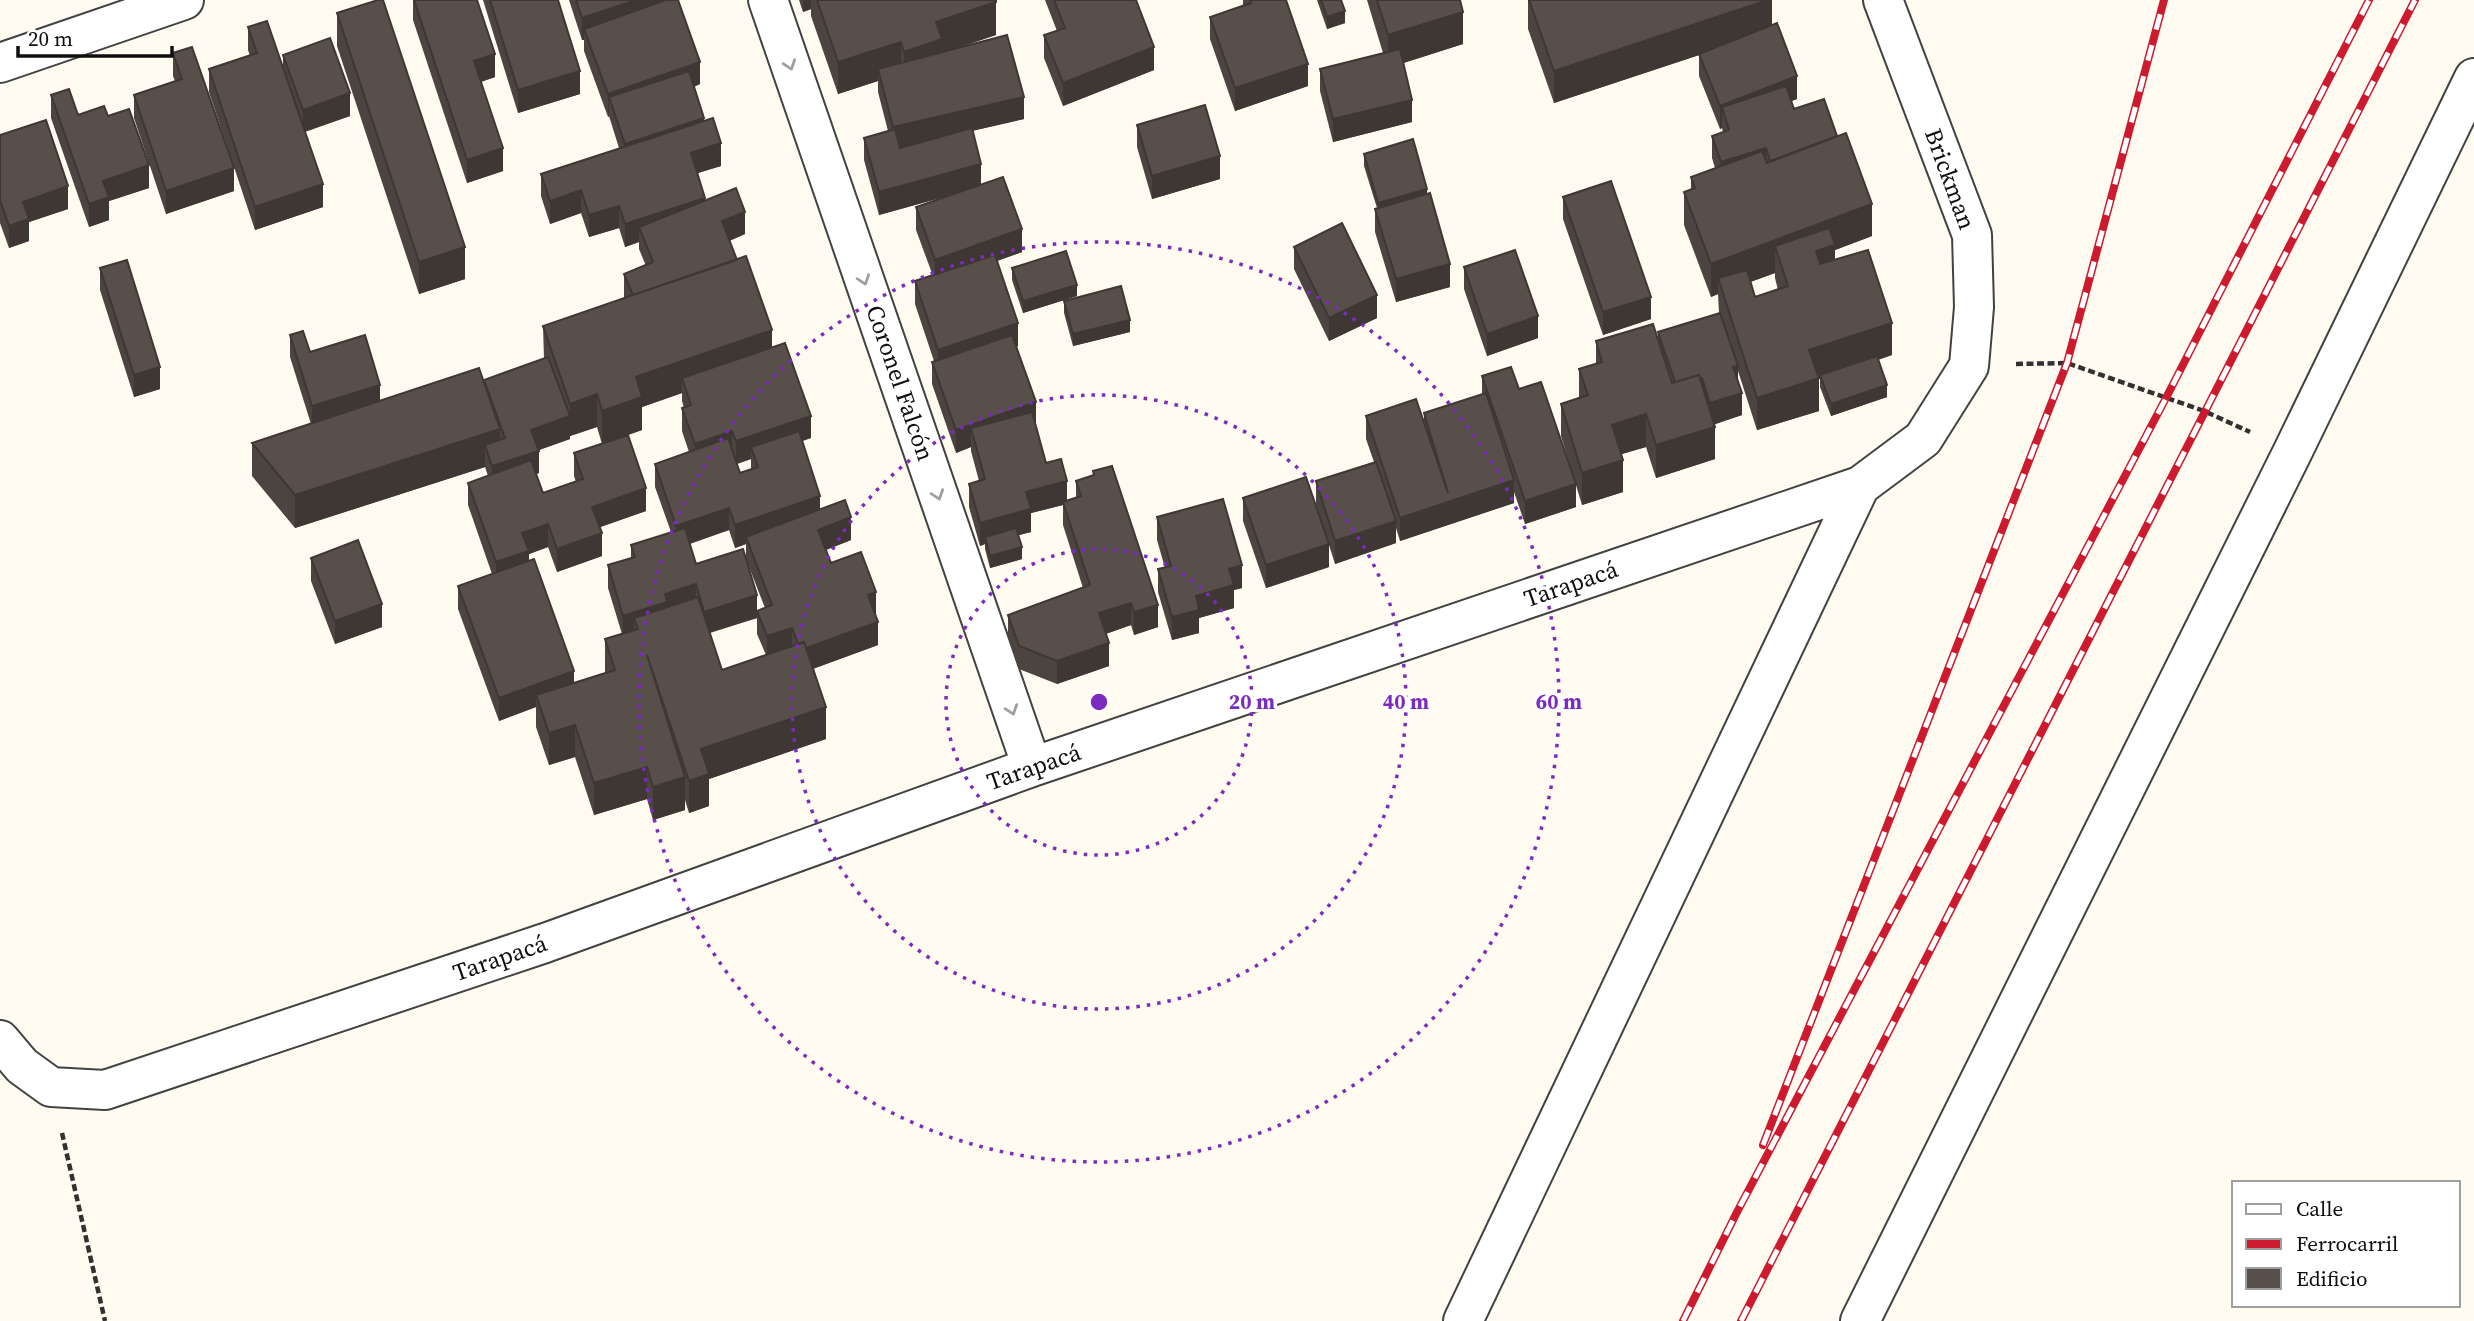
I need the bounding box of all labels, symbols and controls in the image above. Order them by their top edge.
scale bar [18,14,172,58]
text: 20 m [28,24,73,53]
one-way arrow [782,58,796,70]
street label: Brickman [1917,124,1984,234]
one-way arrow [856,273,870,285]
street label: Coronel Falcón [858,301,943,465]
one-way arrow [930,488,944,500]
street label: Tarapacá [1519,552,1623,615]
text: 20 m [1229,687,1275,716]
text: 40 m [1383,687,1429,716]
text: 60 m [1536,687,1582,716]
centre of rings [1087,690,1111,714]
one-way arrow [1004,703,1018,715]
street label: Tarapacá [982,735,1086,798]
street label: Tarapacá [448,926,552,989]
legend [2232,1181,2460,1307]
text: Calle [2296,1194,2343,1223]
text: Ferrocarril [2296,1229,2398,1258]
text: Edificio [2296,1264,2368,1293]

